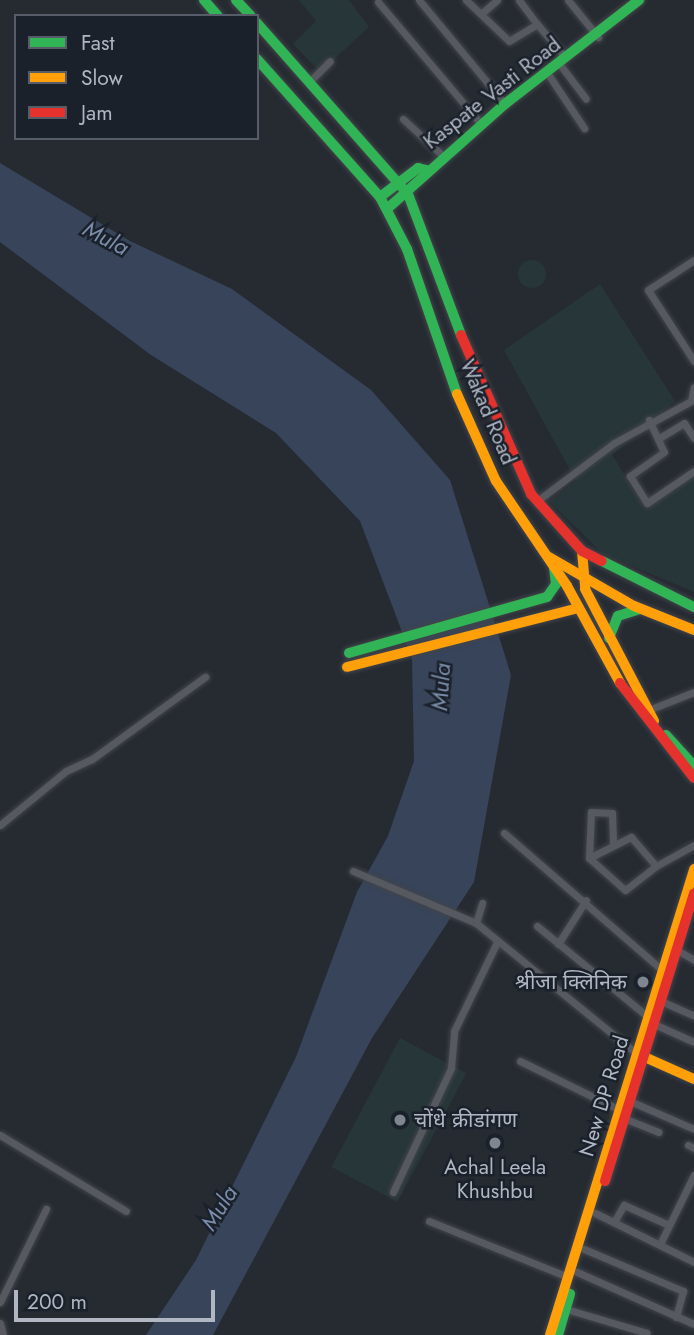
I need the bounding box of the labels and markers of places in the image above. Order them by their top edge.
place label: श्रीजा क्लिनिक [515,969,627,995]
marker: श्रीजा क्लिनिक [633,972,653,992]
place label: चोंधे क्रीडांगण [414,1107,517,1133]
marker: चोंधे क्रीडांगण [392,1112,408,1128]
marker: Achal Leela Khushbu [487,1135,503,1151]
place label: Achal Leela Khushbu [444,1154,546,1204]

